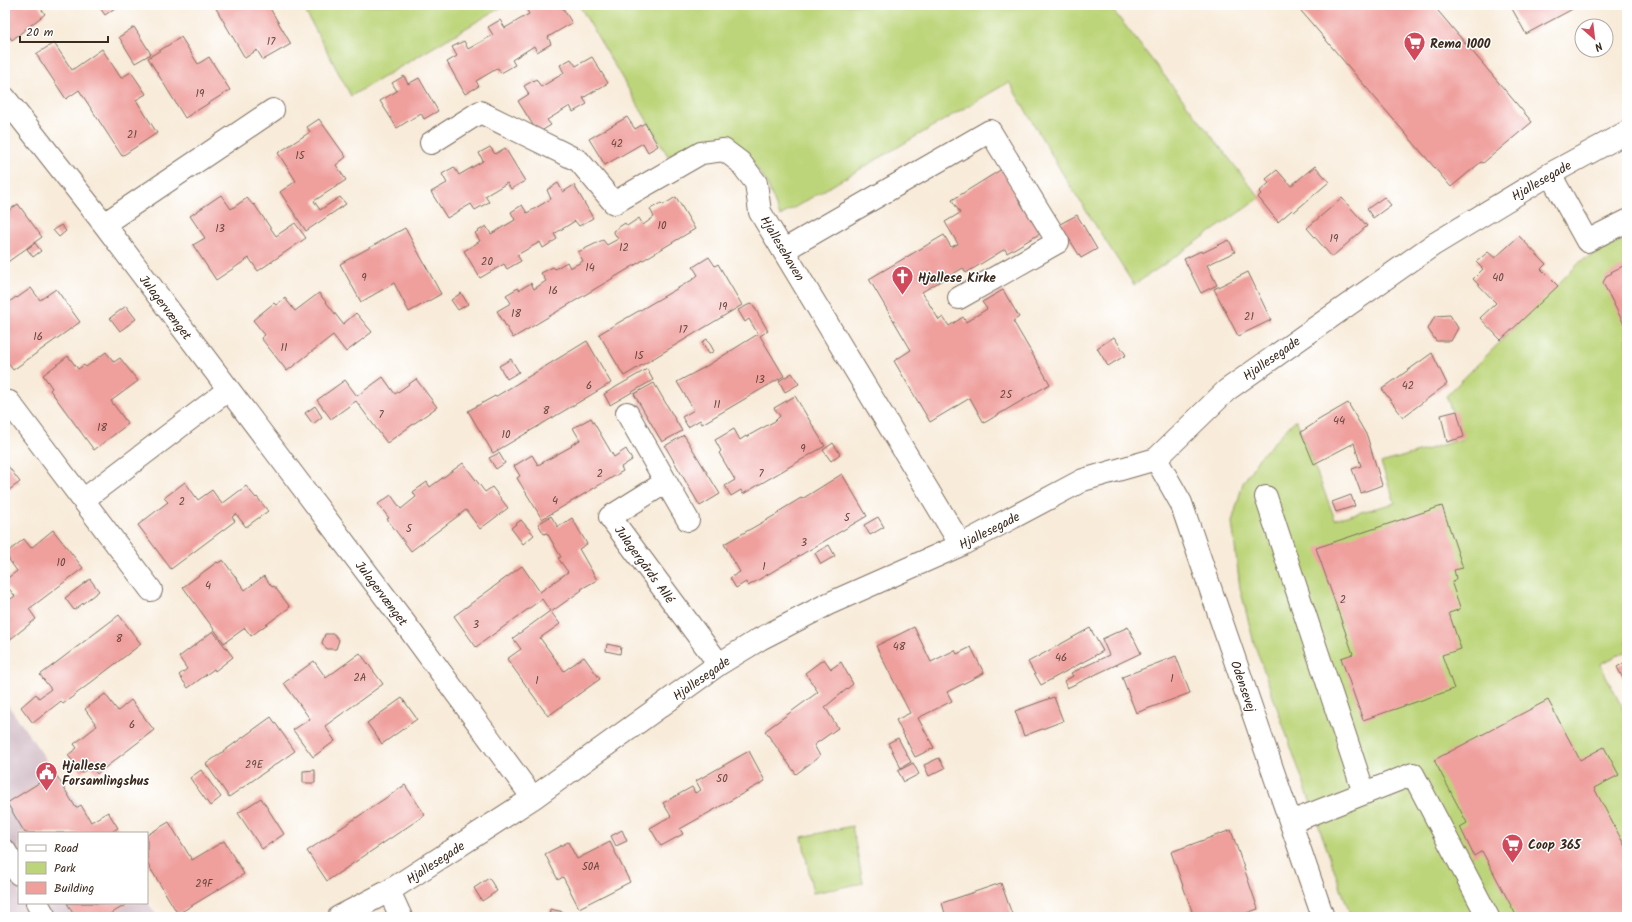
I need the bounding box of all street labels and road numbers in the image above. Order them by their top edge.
street label: Hjallesegade [1508,156,1576,207]
street label: Hjallesehaven [754,212,810,286]
street label: Julagervænget [133,271,197,346]
street label: Hjallesegade [1239,332,1305,387]
street label: Hjallesegade [955,507,1024,556]
street label: Julagergårds Allé [608,522,680,609]
street label: Julagervænget [349,557,413,632]
street label: Hjallesegade [669,652,735,707]
street label: Odensevej [1224,658,1261,716]
street label: Hjallesegade [402,836,469,890]

